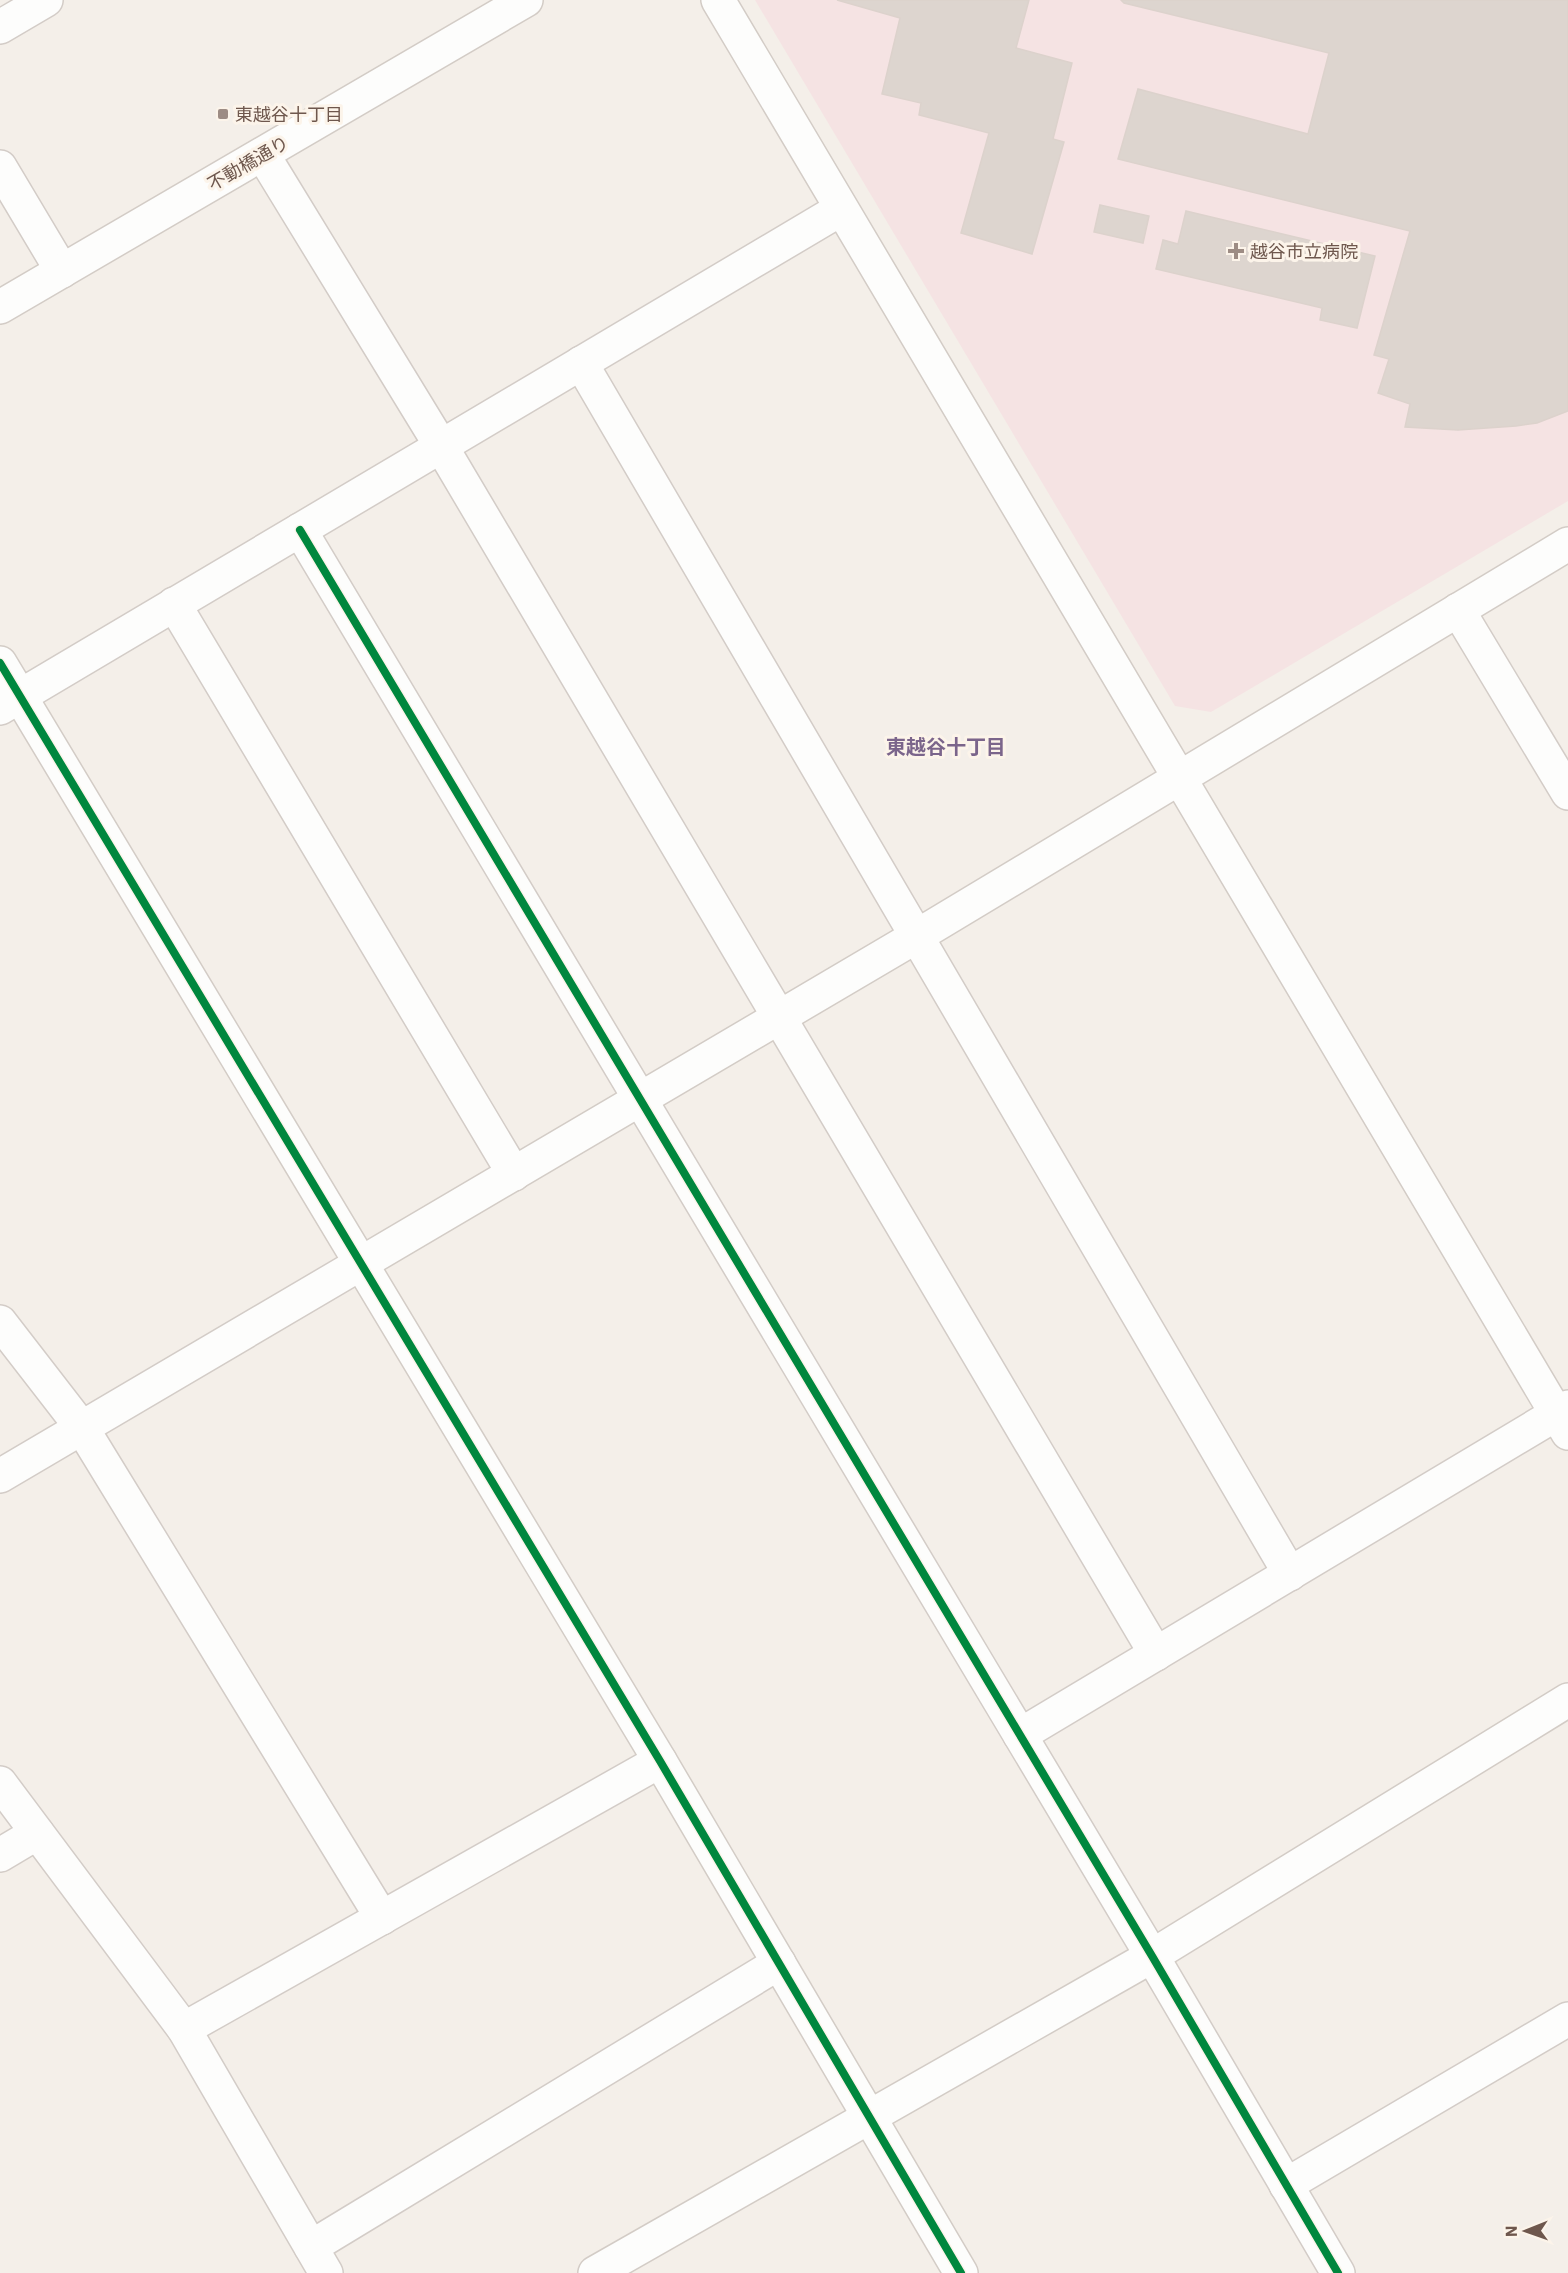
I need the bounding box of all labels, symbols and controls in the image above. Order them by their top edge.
place label: 東越谷十丁目 [235,103,343,126]
marker: 東越谷十丁目 [216,107,230,121]
street label: 不動橋通り [203,131,293,195]
place label: 越谷市立病院 [1250,240,1358,263]
marker: 越谷市立病院 [1227,242,1245,260]
district label: 東越谷十丁目 [886,733,1006,760]
north arrow [1496,2201,1556,2261]
text: N [1501,2225,1521,2237]

